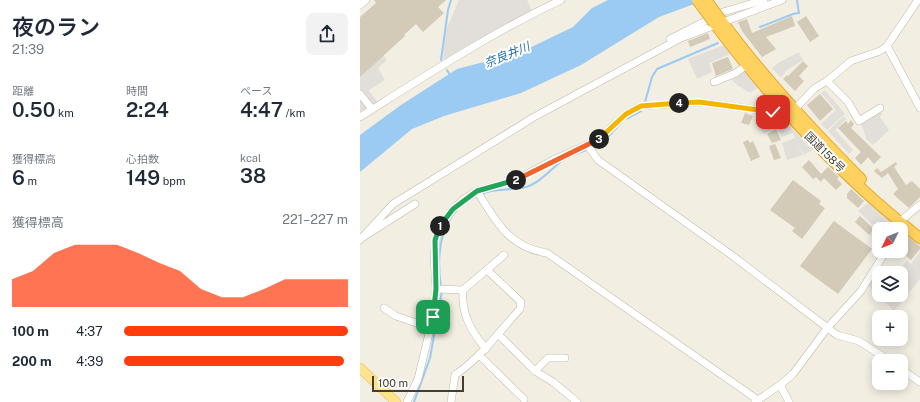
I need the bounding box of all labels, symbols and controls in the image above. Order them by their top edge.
button: share [306,13,348,55]
text: 夜のラン [12,14,100,40]
water label: 奈良井川 [482,39,534,70]
text: 21:39 [12,42,44,57]
text: 距離 [12,85,34,97]
text: 時間 [126,85,148,97]
text: ペース [240,85,272,97]
pin: 4 [669,93,689,113]
pin [756,95,790,129]
text: 4 [675,97,683,109]
text: 0.50 [12,98,55,122]
text: 2:24 [126,98,169,122]
text: 4:47 [240,98,283,122]
icon: check [762,101,784,123]
text: km [55,107,74,119]
text: /km [283,107,305,119]
pin: 3 [589,129,609,149]
street label: 国道158号 [802,129,848,175]
text: 3 [595,133,603,145]
text: kcal [240,152,261,164]
text: 獲得標高 [12,153,56,165]
text: 心拍数 [126,153,159,165]
text: 38 [240,164,266,188]
text: 6 [12,166,25,190]
text: 149 [126,166,160,190]
pin: 2 [506,170,526,190]
text: 2 [513,174,520,186]
text: m [25,175,37,187]
text: bpm [160,175,185,187]
text: 221–227 m [282,212,348,227]
text: 獲得標高 [12,215,64,230]
pin: 1 [430,216,450,236]
text: 1 [438,220,442,232]
north arrow [872,222,908,258]
map controls [872,222,908,390]
button: layers [872,266,908,302]
pin [416,300,450,334]
icon: arrive [422,306,444,328]
button: + [872,310,908,346]
text: 100 m [12,324,49,339]
text: 4:37 [76,324,103,339]
text: 200 m [12,354,52,369]
text: 4:39 [76,354,103,369]
button: − [872,354,908,390]
scale bar [372,374,464,393]
text: 100 m [378,377,408,389]

